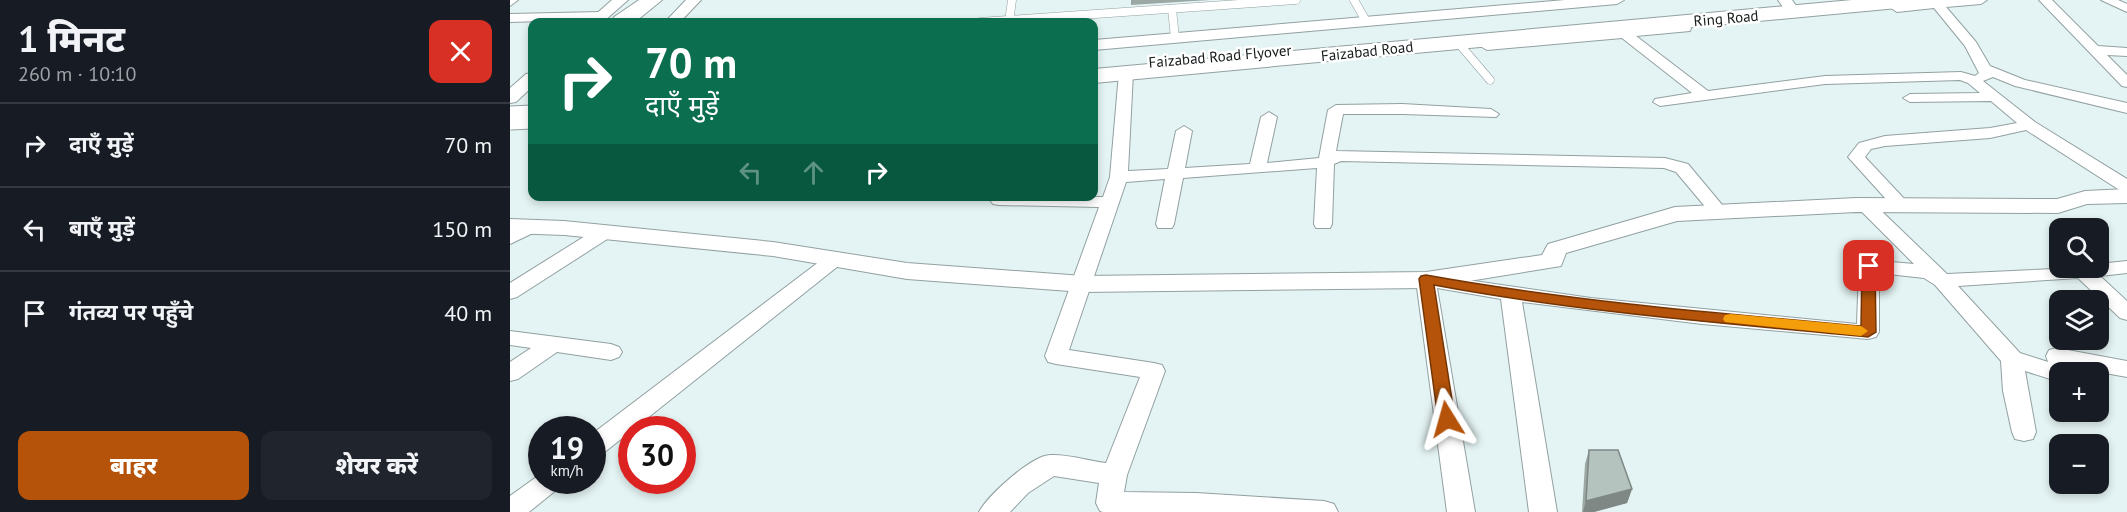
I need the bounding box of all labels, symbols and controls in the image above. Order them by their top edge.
street label: Ring Road [1693,6,1759,30]
text: 1 मिनट [18,15,125,62]
button: close [429,20,492,83]
text: 70 m [645,35,737,90]
street label: Faizabad Road [1320,37,1414,65]
street label: Faizabad Road Flyover [1148,40,1292,72]
icon: right [546,42,624,120]
text: 260 m · 10:10 [18,61,136,87]
text: दाएँ मुड़ें [645,88,719,122]
icon: right [18,129,51,162]
text: दाएँ मुड़ें [69,130,134,158]
text: 70 m [444,131,492,159]
icon: left [734,156,767,189]
icon: ahead [797,156,830,189]
icon: right [860,156,893,189]
icon: left [18,213,51,246]
text: बाएँ मुड़ें [69,214,135,242]
text: 150 m [432,215,492,243]
map controls [2049,218,2109,494]
button: search [2049,218,2109,278]
pin [1843,240,1894,291]
icon: arrive [1852,249,1885,282]
button: layers [2049,290,2109,350]
icon: arrive [18,297,51,330]
text: गंतव्य पर पहुँचे [69,298,193,326]
text: 40 m [444,299,492,327]
button: + [2049,362,2109,422]
position arrow [1415,387,1479,451]
speed limit sign: 30 [618,416,696,494]
text: 19 [550,428,584,467]
button: बाहर [18,431,249,500]
button: शेयर करें [261,431,492,500]
button: − [2049,434,2109,494]
text: km/h [551,461,583,480]

